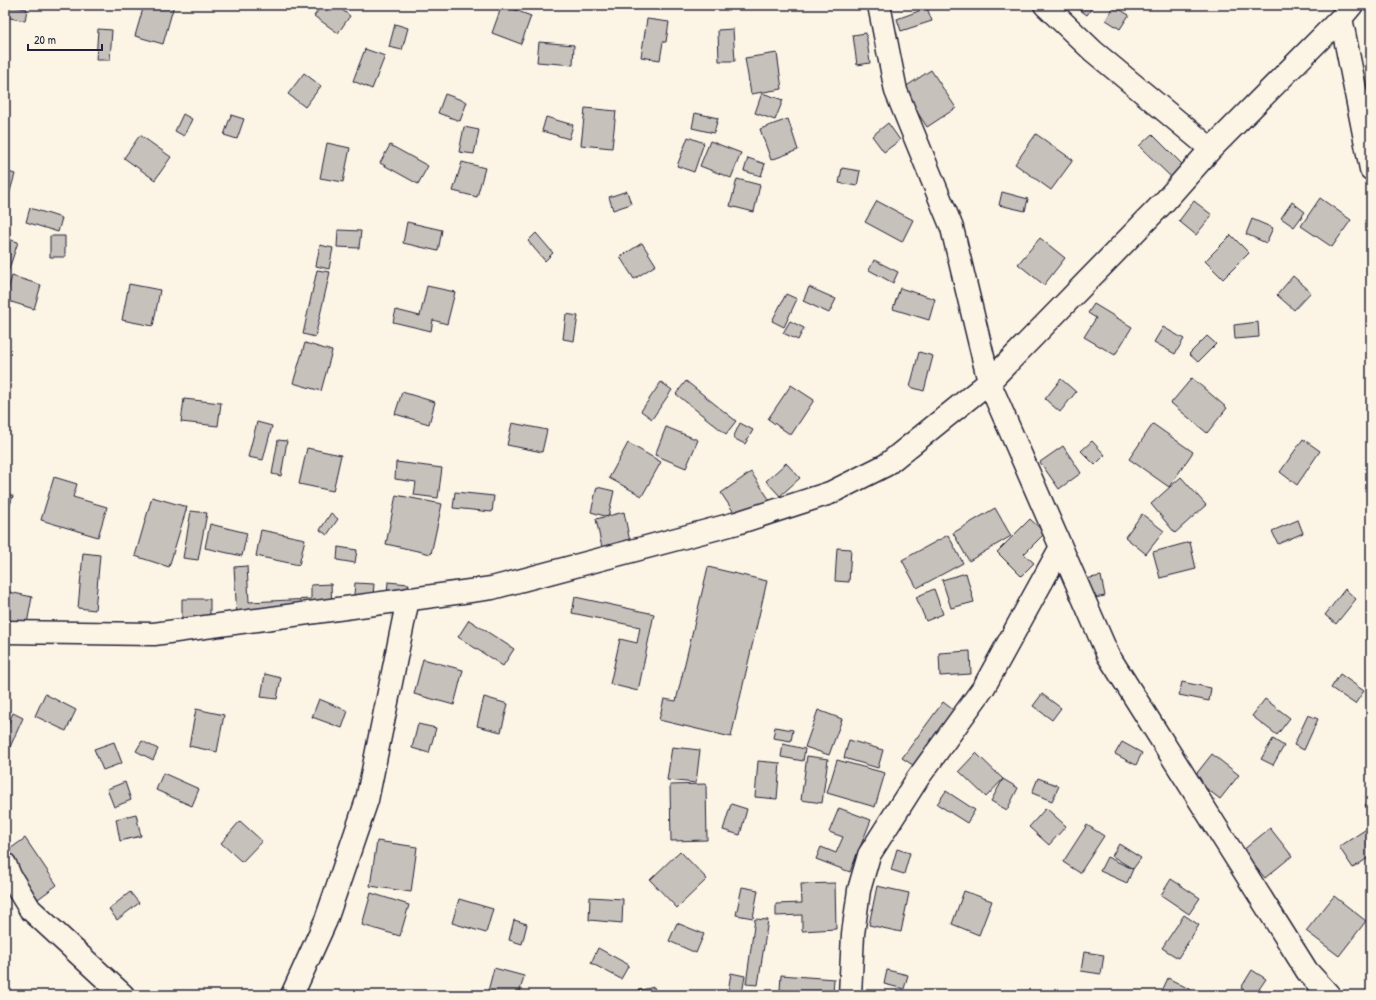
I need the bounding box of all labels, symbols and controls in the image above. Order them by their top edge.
scale bar [28,26,102,52]
text: 20 m [34,31,56,48]

